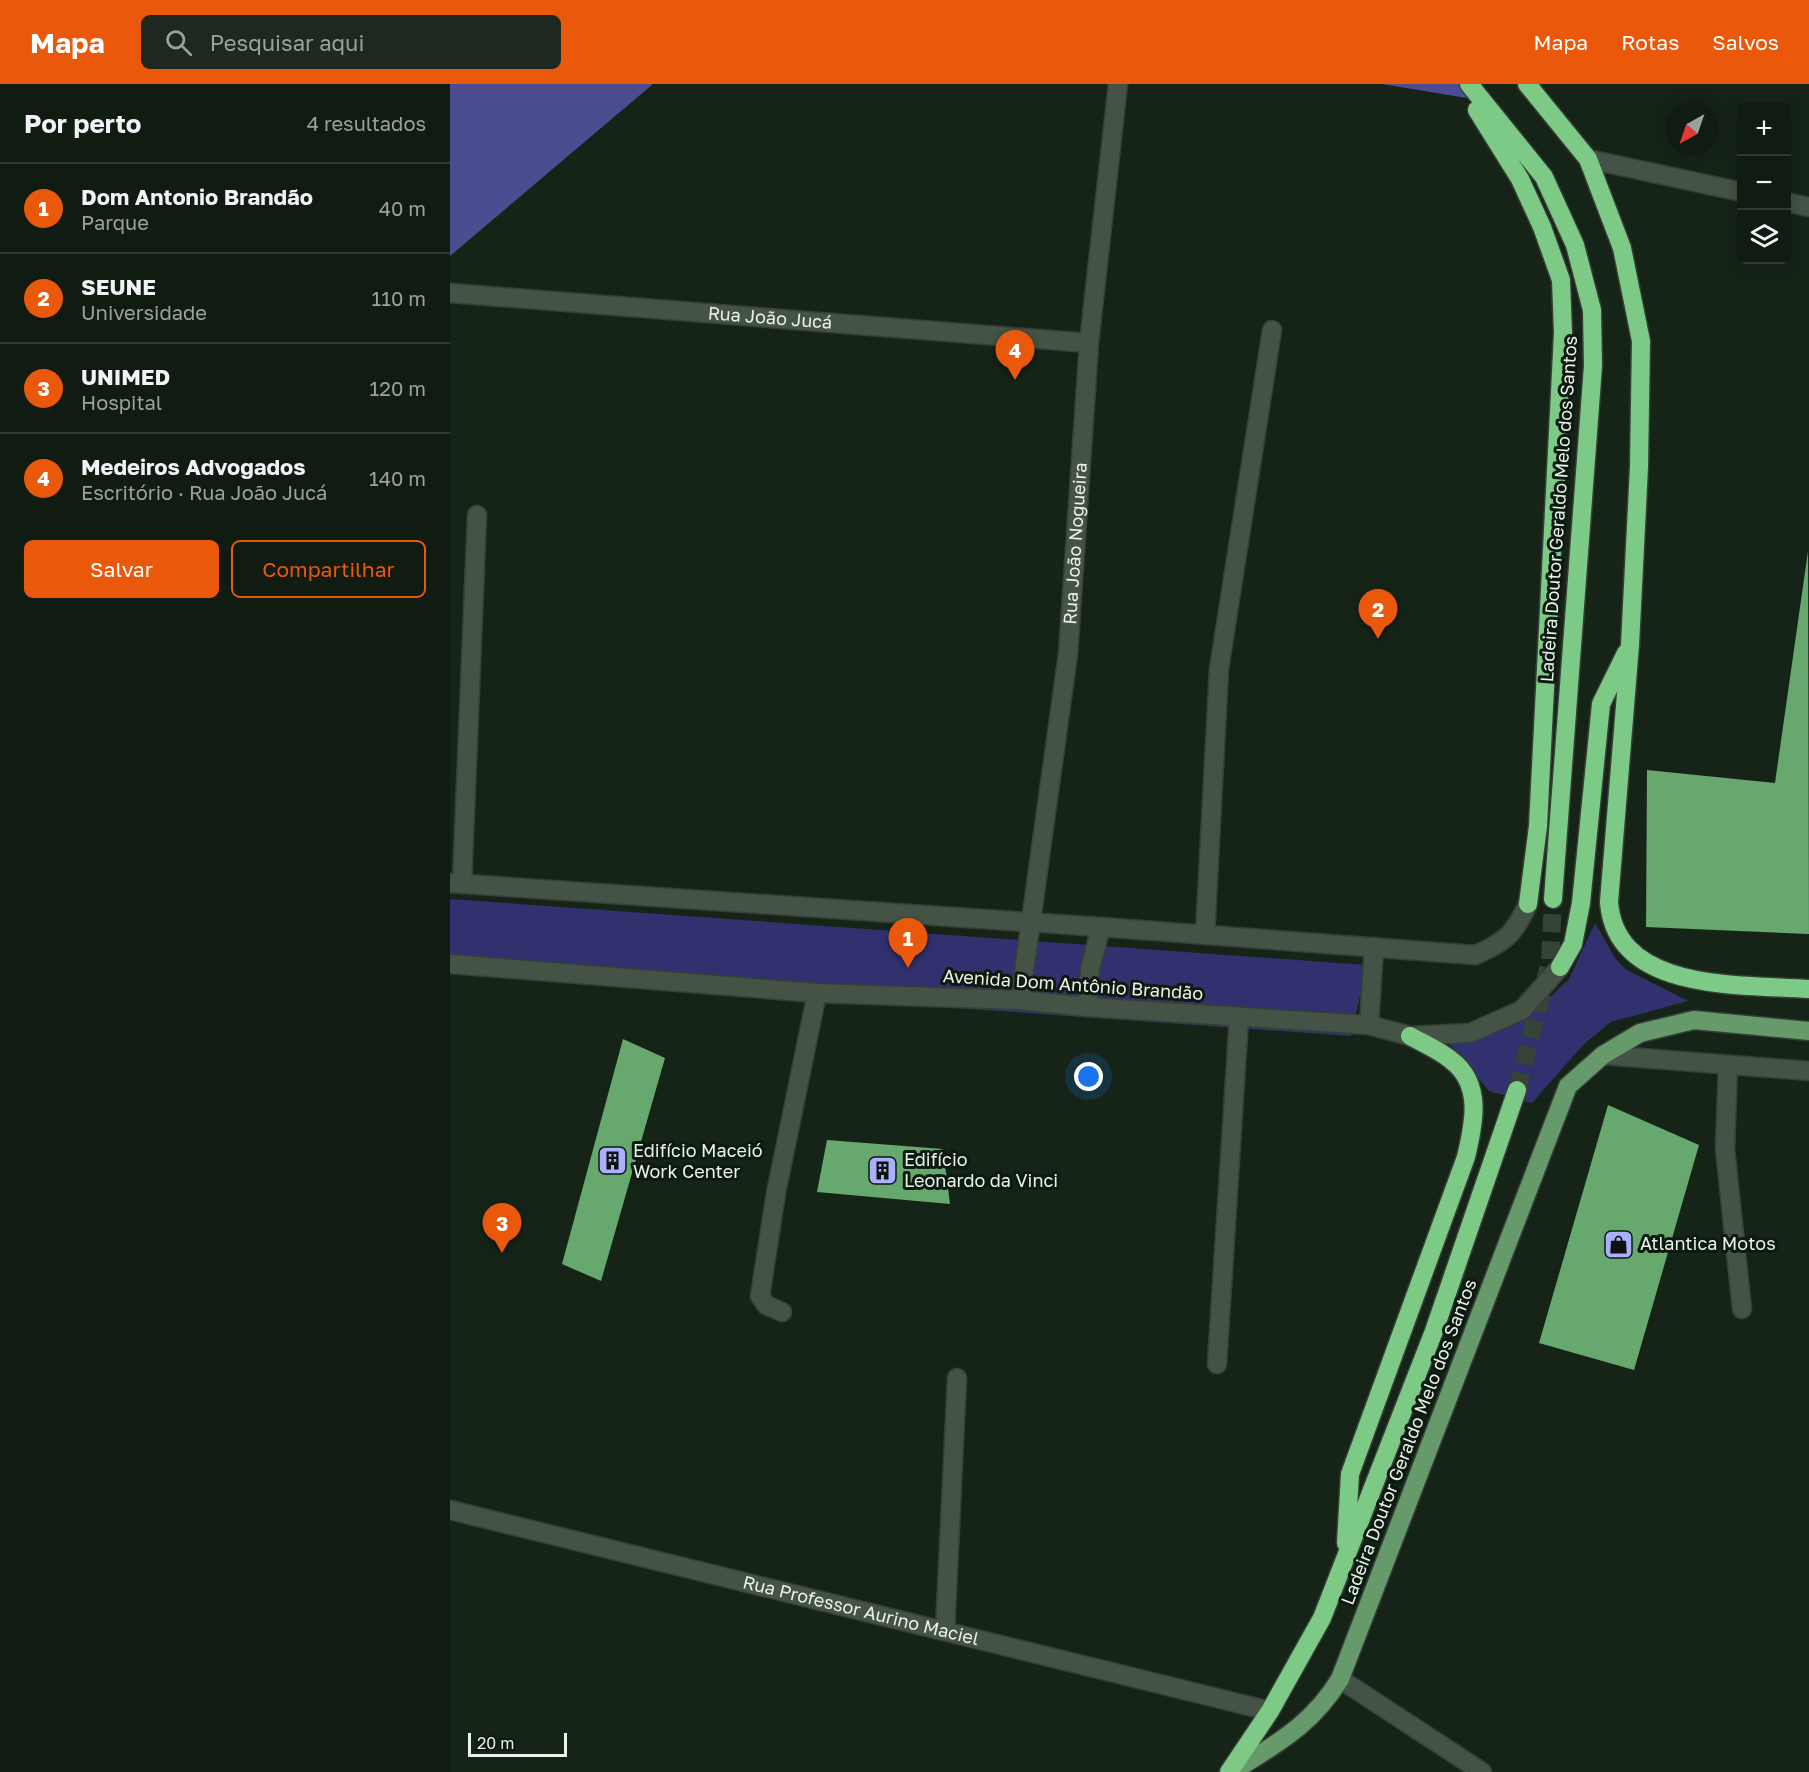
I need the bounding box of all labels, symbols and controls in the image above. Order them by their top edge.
search box [141,15,561,69]
text: Mapa [30,26,105,59]
icon: search [162,26,195,59]
text: Pesquisar aqui [210,29,364,56]
text: Mapa [1534,29,1588,55]
text: Rotas [1621,29,1679,55]
text: Salvos [1712,29,1779,55]
north arrow [1665,102,1719,156]
map controls [1737,102,1791,264]
button: + [1737,102,1791,156]
text: Por perto [24,108,141,139]
text: 4 resultados [307,111,426,135]
button: − [1737,156,1791,210]
text: Dom Antonio Brandão [81,183,313,210]
text: 1 [38,196,49,220]
text: 40 m [379,196,426,220]
text: Parque [81,210,149,234]
button: layers [1737,210,1791,264]
text: SEUNE [81,273,156,300]
text: 2 [37,286,50,310]
text: 110 m [372,286,426,310]
text: Universidade [81,300,207,324]
street label: Rua João Jucá [707,301,833,333]
pin: 4 [996,330,1034,380]
street label: Ladeira Doutor Geraldo Melo dos Santos [1535,335,1581,683]
text: UNIMED [81,363,170,390]
text: 3 [37,376,50,400]
text: 120 m [370,376,426,400]
text: Hospital [81,390,162,414]
text: Medeiros Advogados [81,453,306,480]
street label: Rua João Nogueira [1058,462,1091,625]
text: 4 [37,466,50,490]
text: 140 m [369,466,426,490]
text: Escritório · Rua João Jucá [81,480,327,504]
button: Salvar [24,540,219,598]
button: Compartilhar [231,540,426,598]
pin: 2 [1358,590,1398,639]
pin: 1 [888,918,928,968]
street label: Avenida Dom Antônio Brandão [942,964,1204,1004]
your location [1074,1062,1103,1091]
place label: Edifício Maceió Work Center [633,1139,763,1182]
building icon: Edifício Maceió Work Center [596,1145,628,1177]
place label: Edifício Leonardo da Vinci [904,1148,1058,1191]
building icon: Edifício Leonardo da Vinci [867,1154,899,1186]
pin: 3 [482,1204,522,1253]
shop icon: Atlantica Motos [1603,1228,1635,1260]
place label: Atlantica Motos [1640,1232,1776,1254]
street label: Ladeira Doutor Geraldo Melo dos Santos [1336,1276,1481,1608]
street label: Rua Professor Aurino Maciel [741,1570,982,1649]
scale bar [468,1730,567,1758]
text: 20 m [477,1733,514,1753]

